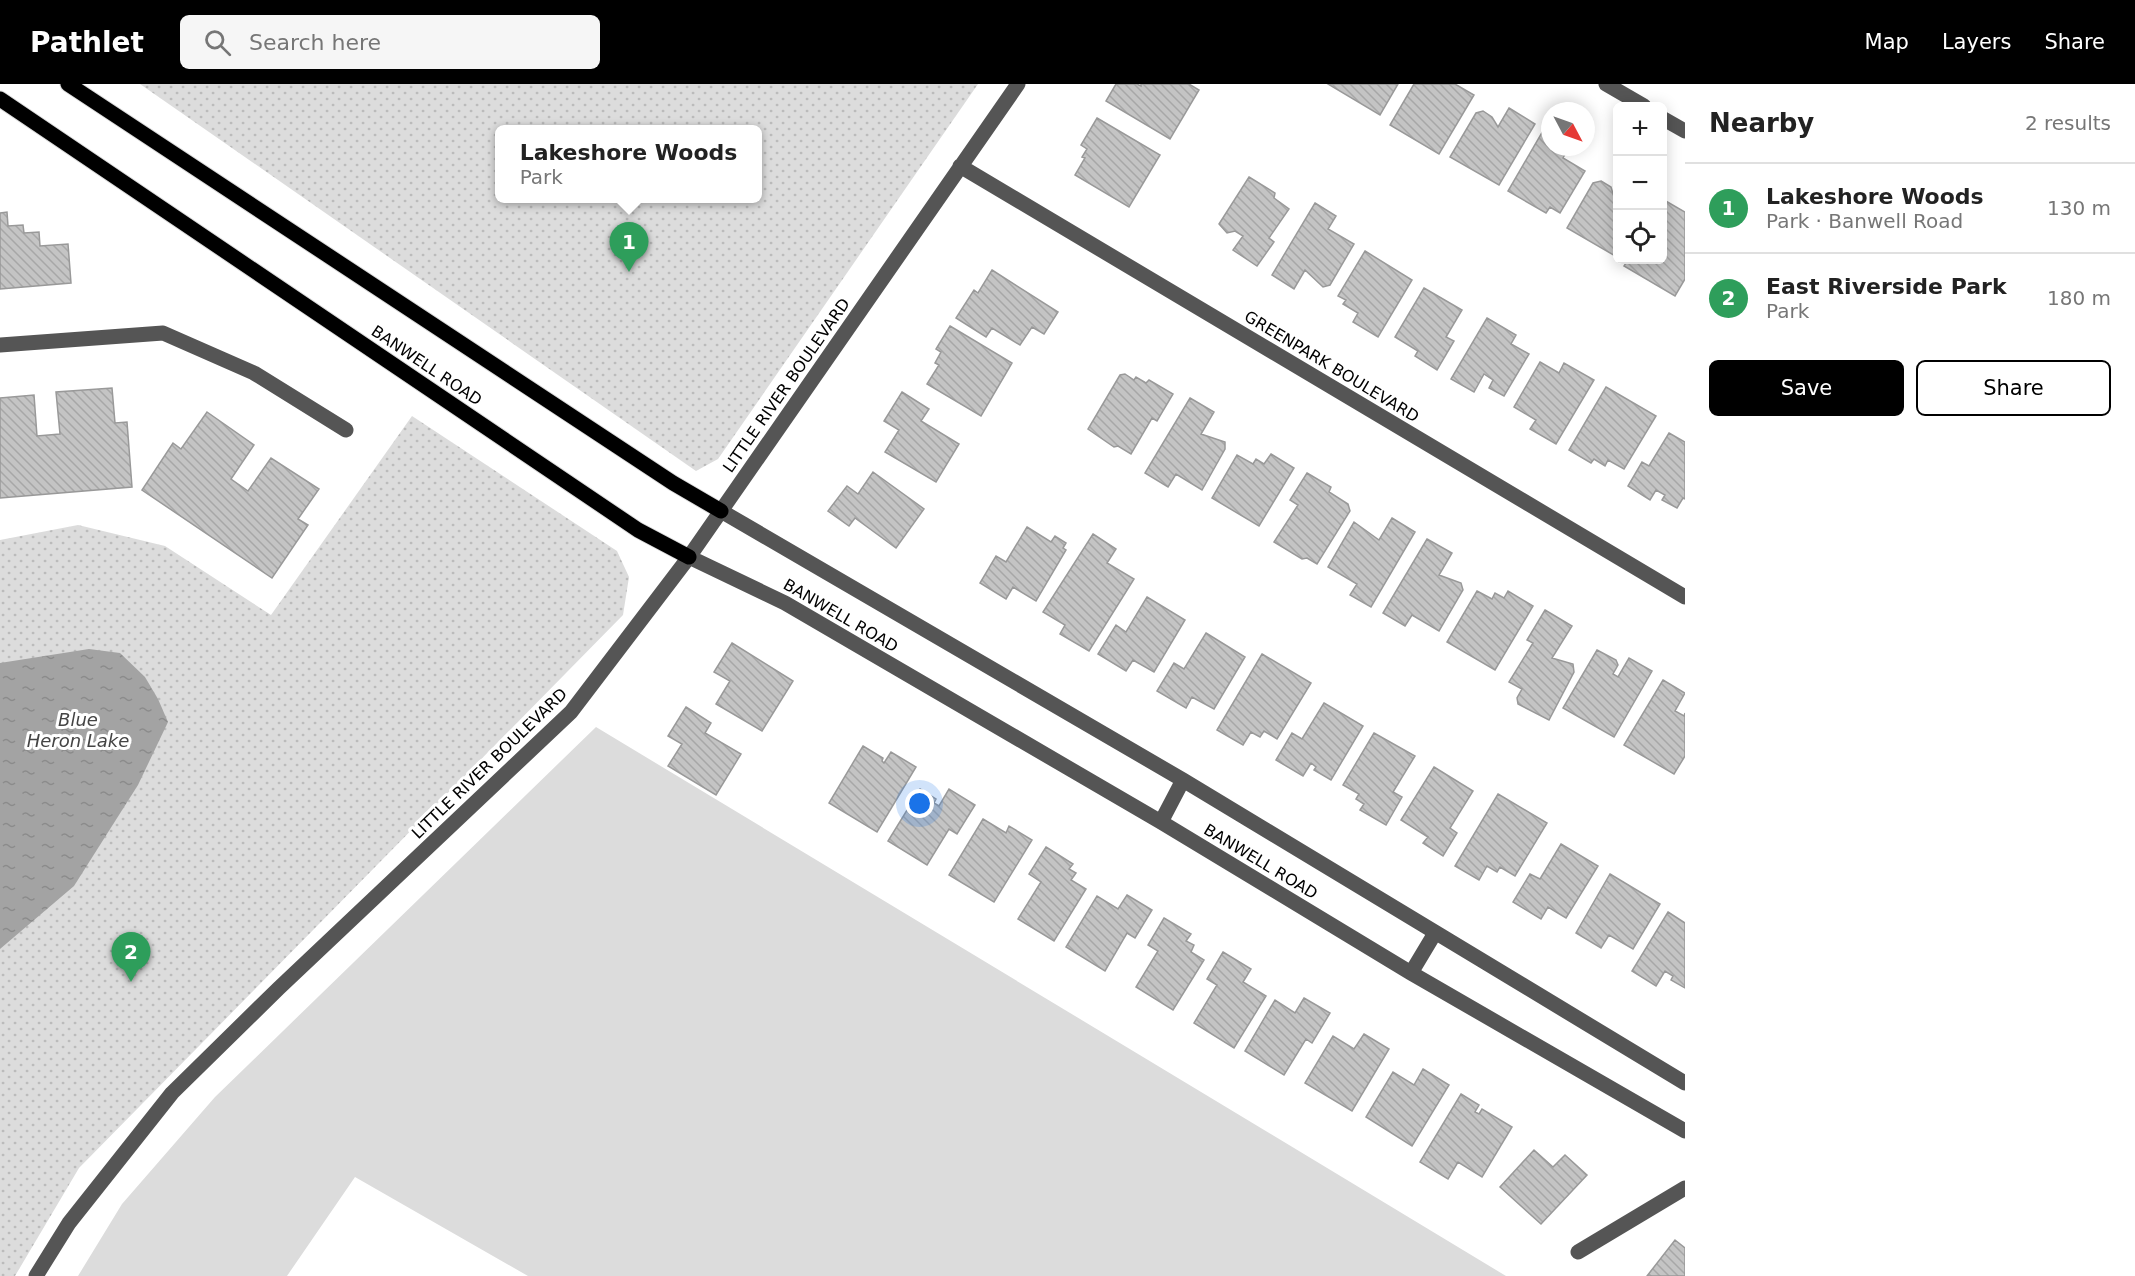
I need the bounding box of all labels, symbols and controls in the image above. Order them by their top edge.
search box [180,15,600,69]
text: Pathlet [30,26,144,59]
icon: search [201,26,234,59]
text: Search here [249,30,381,55]
text: Map [1865,30,1909,54]
text: Layers [1942,30,2011,54]
text: Share [2044,30,2105,54]
north arrow [1541,102,1595,156]
map controls [1613,102,1667,264]
button: + [1613,102,1667,156]
text: Nearby [1709,108,1814,138]
text: 2 results [2025,111,2111,135]
popup [495,125,762,203]
text: Lakeshore Woods [520,140,737,165]
button: − [1613,156,1667,210]
text: Park [520,165,563,189]
text: Lakeshore Woods [1766,184,1984,209]
text: 1 [1722,196,1735,220]
text: 130 m [2047,196,2111,220]
text: Park · Banwell Road [1766,209,1963,233]
button: locate [1613,210,1667,264]
pin: 1 [610,222,648,272]
text: East Riverside Park [1766,274,2007,299]
text: 2 [1722,286,1735,310]
text: 180 m [2047,286,2111,310]
street label: LITTLE RIVER BOULEVARD [719,294,854,476]
text: Park [1766,299,1809,323]
street label: GREENPARK BOULEVARD [1241,307,1422,426]
street label: BANWELL ROAD [368,321,486,409]
button: Save [1709,360,1904,416]
button: Share [1916,360,2111,416]
street label: BANWELL ROAD [780,575,902,656]
street label: LITTLE RIVER BOULEVARD [408,684,571,843]
water label: Blue Heron Lake [27,709,129,751]
your location [905,789,934,818]
street label: BANWELL ROAD [1200,820,1321,903]
pin: 2 [112,932,150,982]

